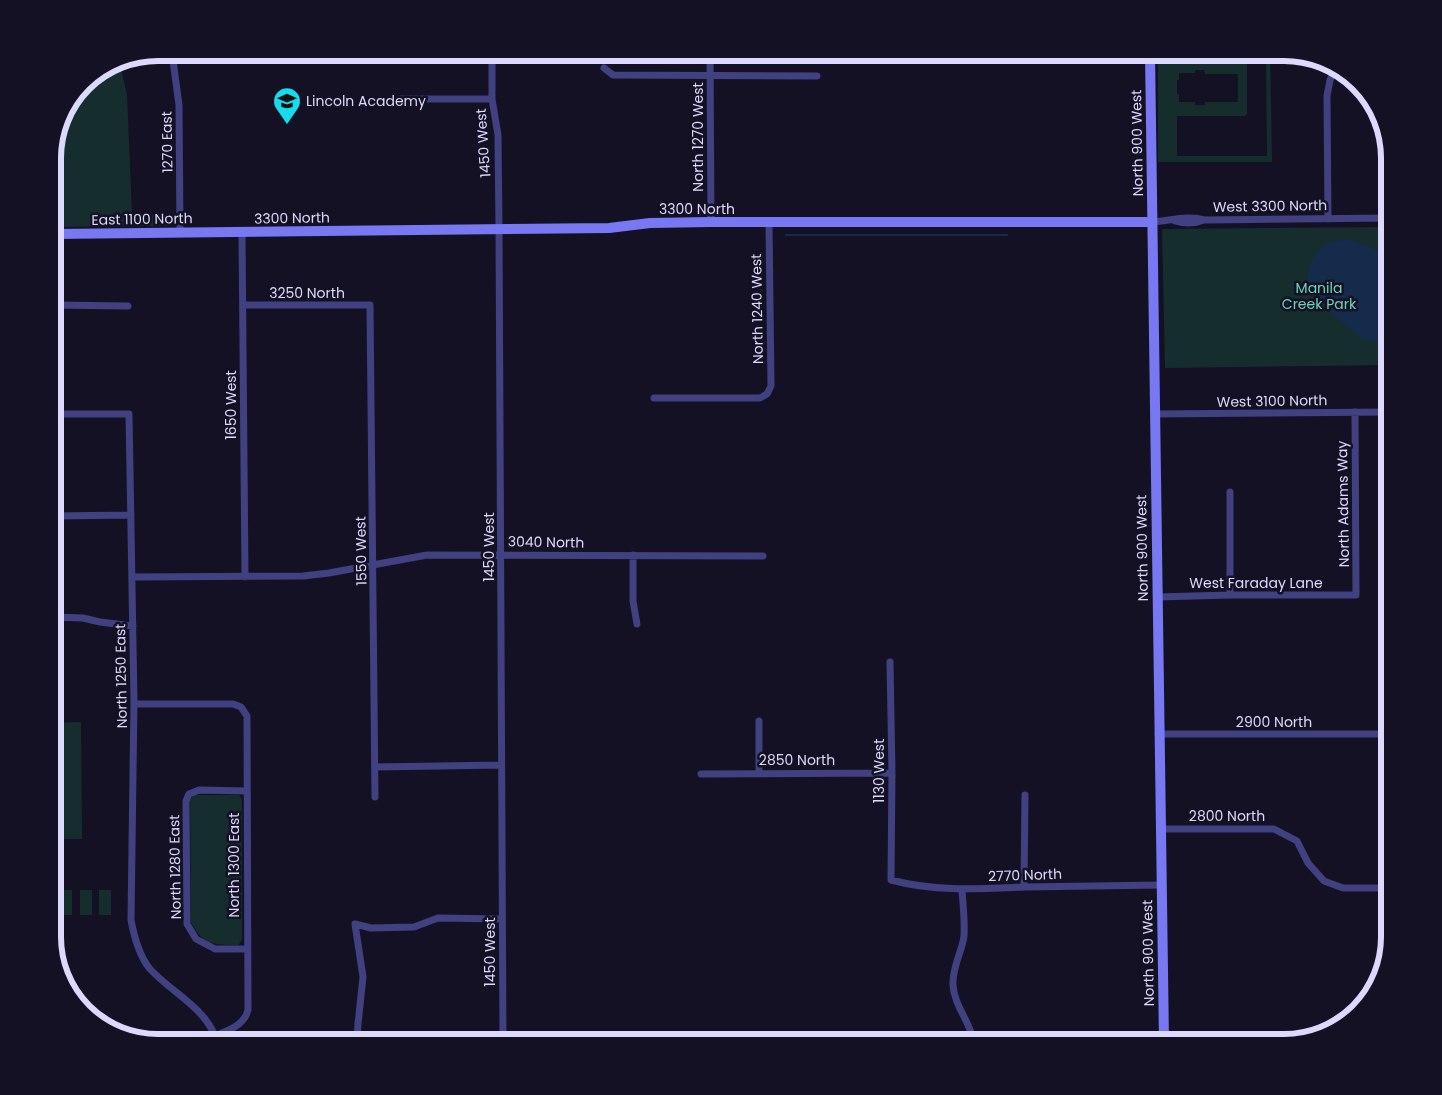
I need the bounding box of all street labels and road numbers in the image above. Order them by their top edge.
street label: North 1270 West [688,82,708,192]
street label: North 900 West [1126,89,1148,197]
street label: 1450 West [471,108,495,178]
street label: 1270 East [156,111,178,173]
street label: West 3300 North [1213,195,1327,217]
street label: 3300 North [659,199,735,219]
street label: 3300 North [254,207,330,229]
street label: East 1100 North [91,208,193,230]
street label: North 1240 West [746,254,768,364]
street label: 3250 North [269,283,345,303]
street label: 1650 West [221,370,241,440]
street label: West 3100 North [1217,390,1327,412]
street label: North Adams Way [1332,440,1354,568]
street label: North 900 West [1131,494,1153,602]
street label: 1450 West [479,512,499,582]
street label: 1550 West [350,516,372,586]
street label: 3040 North [508,531,584,553]
street label: West Faraday Lane [1189,573,1323,593]
street label: North 1250 East [110,623,132,729]
street label: 2900 North [1236,712,1312,732]
street label: 1130 West [869,739,889,803]
street label: 2850 North [759,750,835,770]
street label: 2800 North [1189,806,1265,826]
street label: North 1300 East [224,813,244,917]
street label: North 1280 East [164,814,186,920]
street label: 2770 North [988,864,1062,886]
street label: North 900 West [1137,899,1159,1007]
street label: 1450 West [480,917,500,987]

